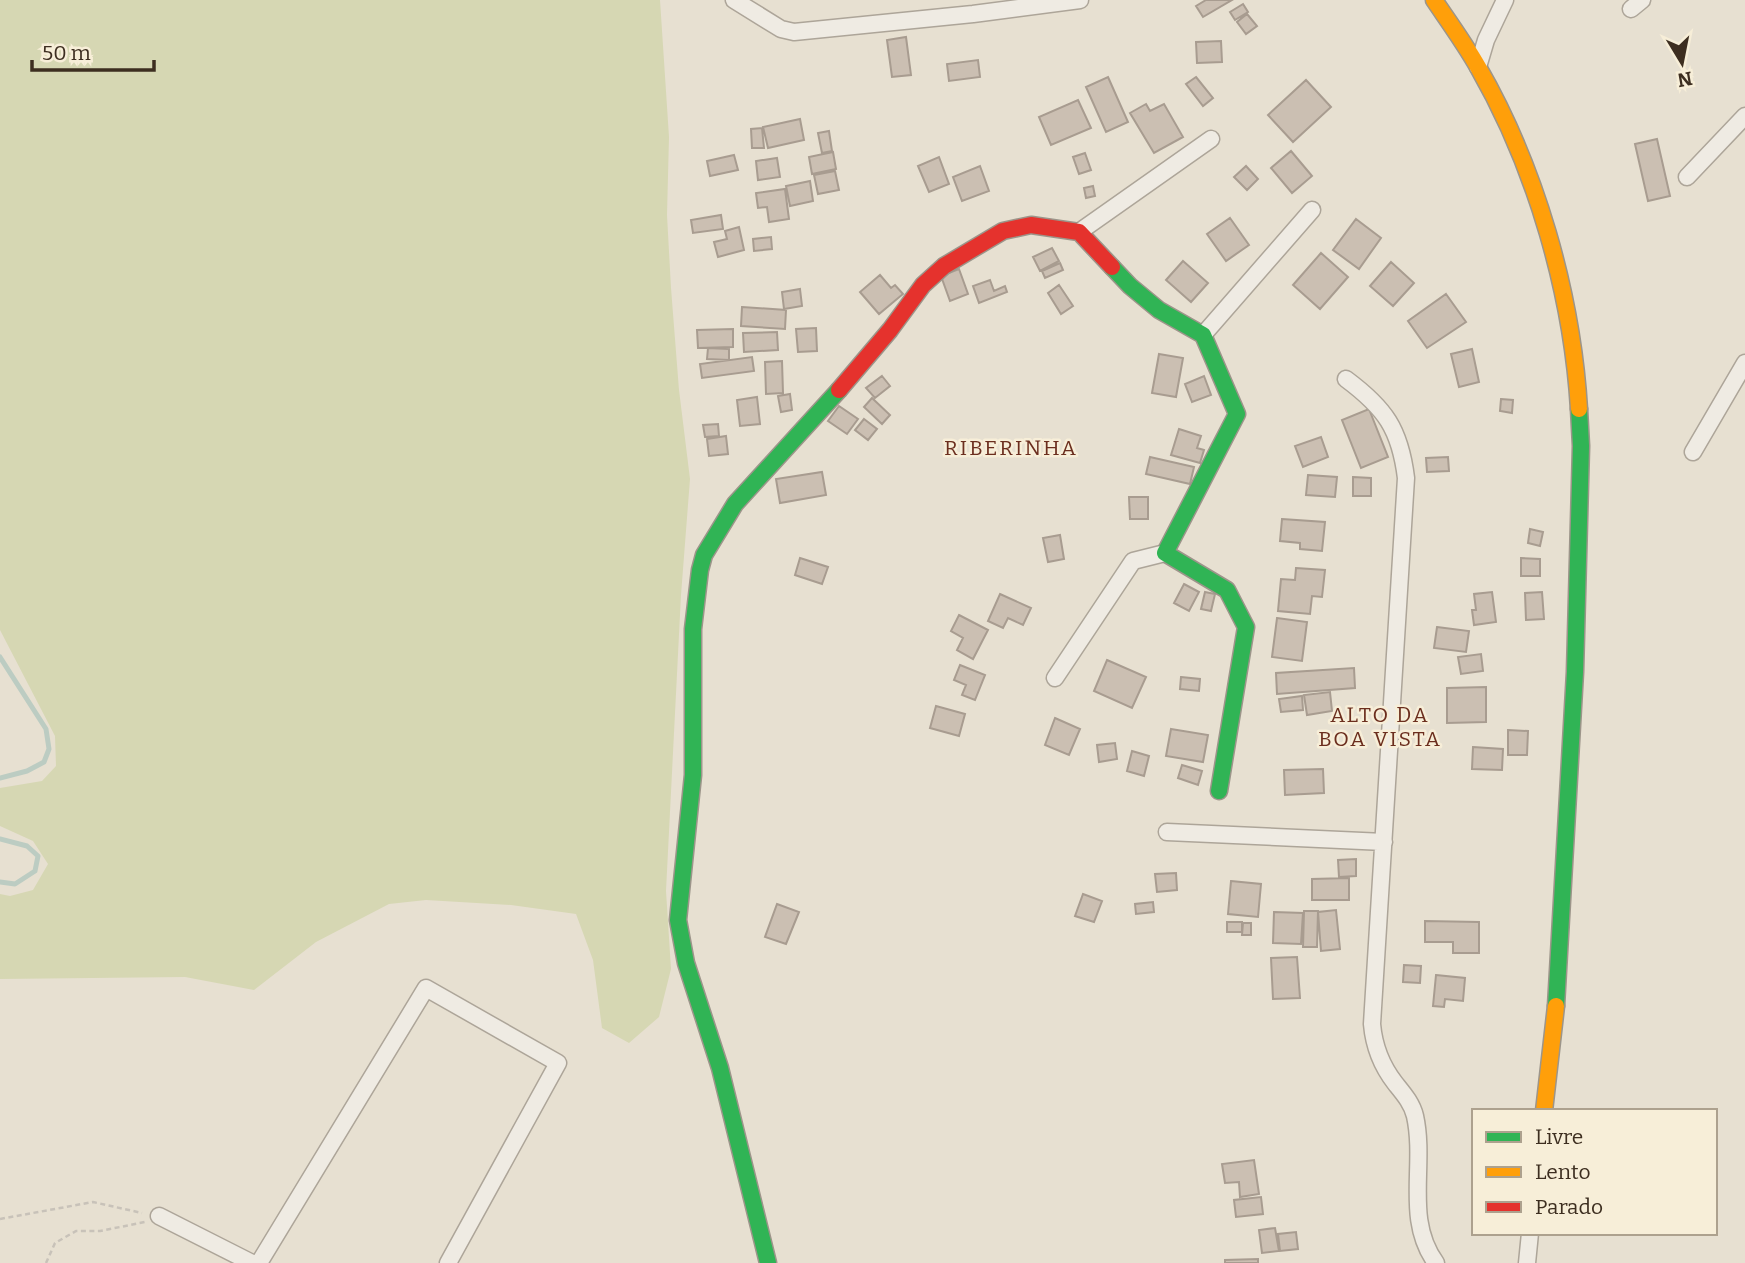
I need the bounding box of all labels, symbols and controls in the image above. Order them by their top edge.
scale bar [32,28,154,72]
north arrow [1647,28,1717,98]
text: 50 m [42,40,91,66]
text: N [1675,67,1694,92]
district label: RIBERINHA [944,435,1078,461]
district label: ALTO DA BOA VISTA [1318,702,1442,752]
legend [1472,1109,1717,1235]
text: Livre [1535,1124,1583,1150]
text: Lento [1535,1159,1591,1185]
text: Parado [1535,1194,1603,1220]

